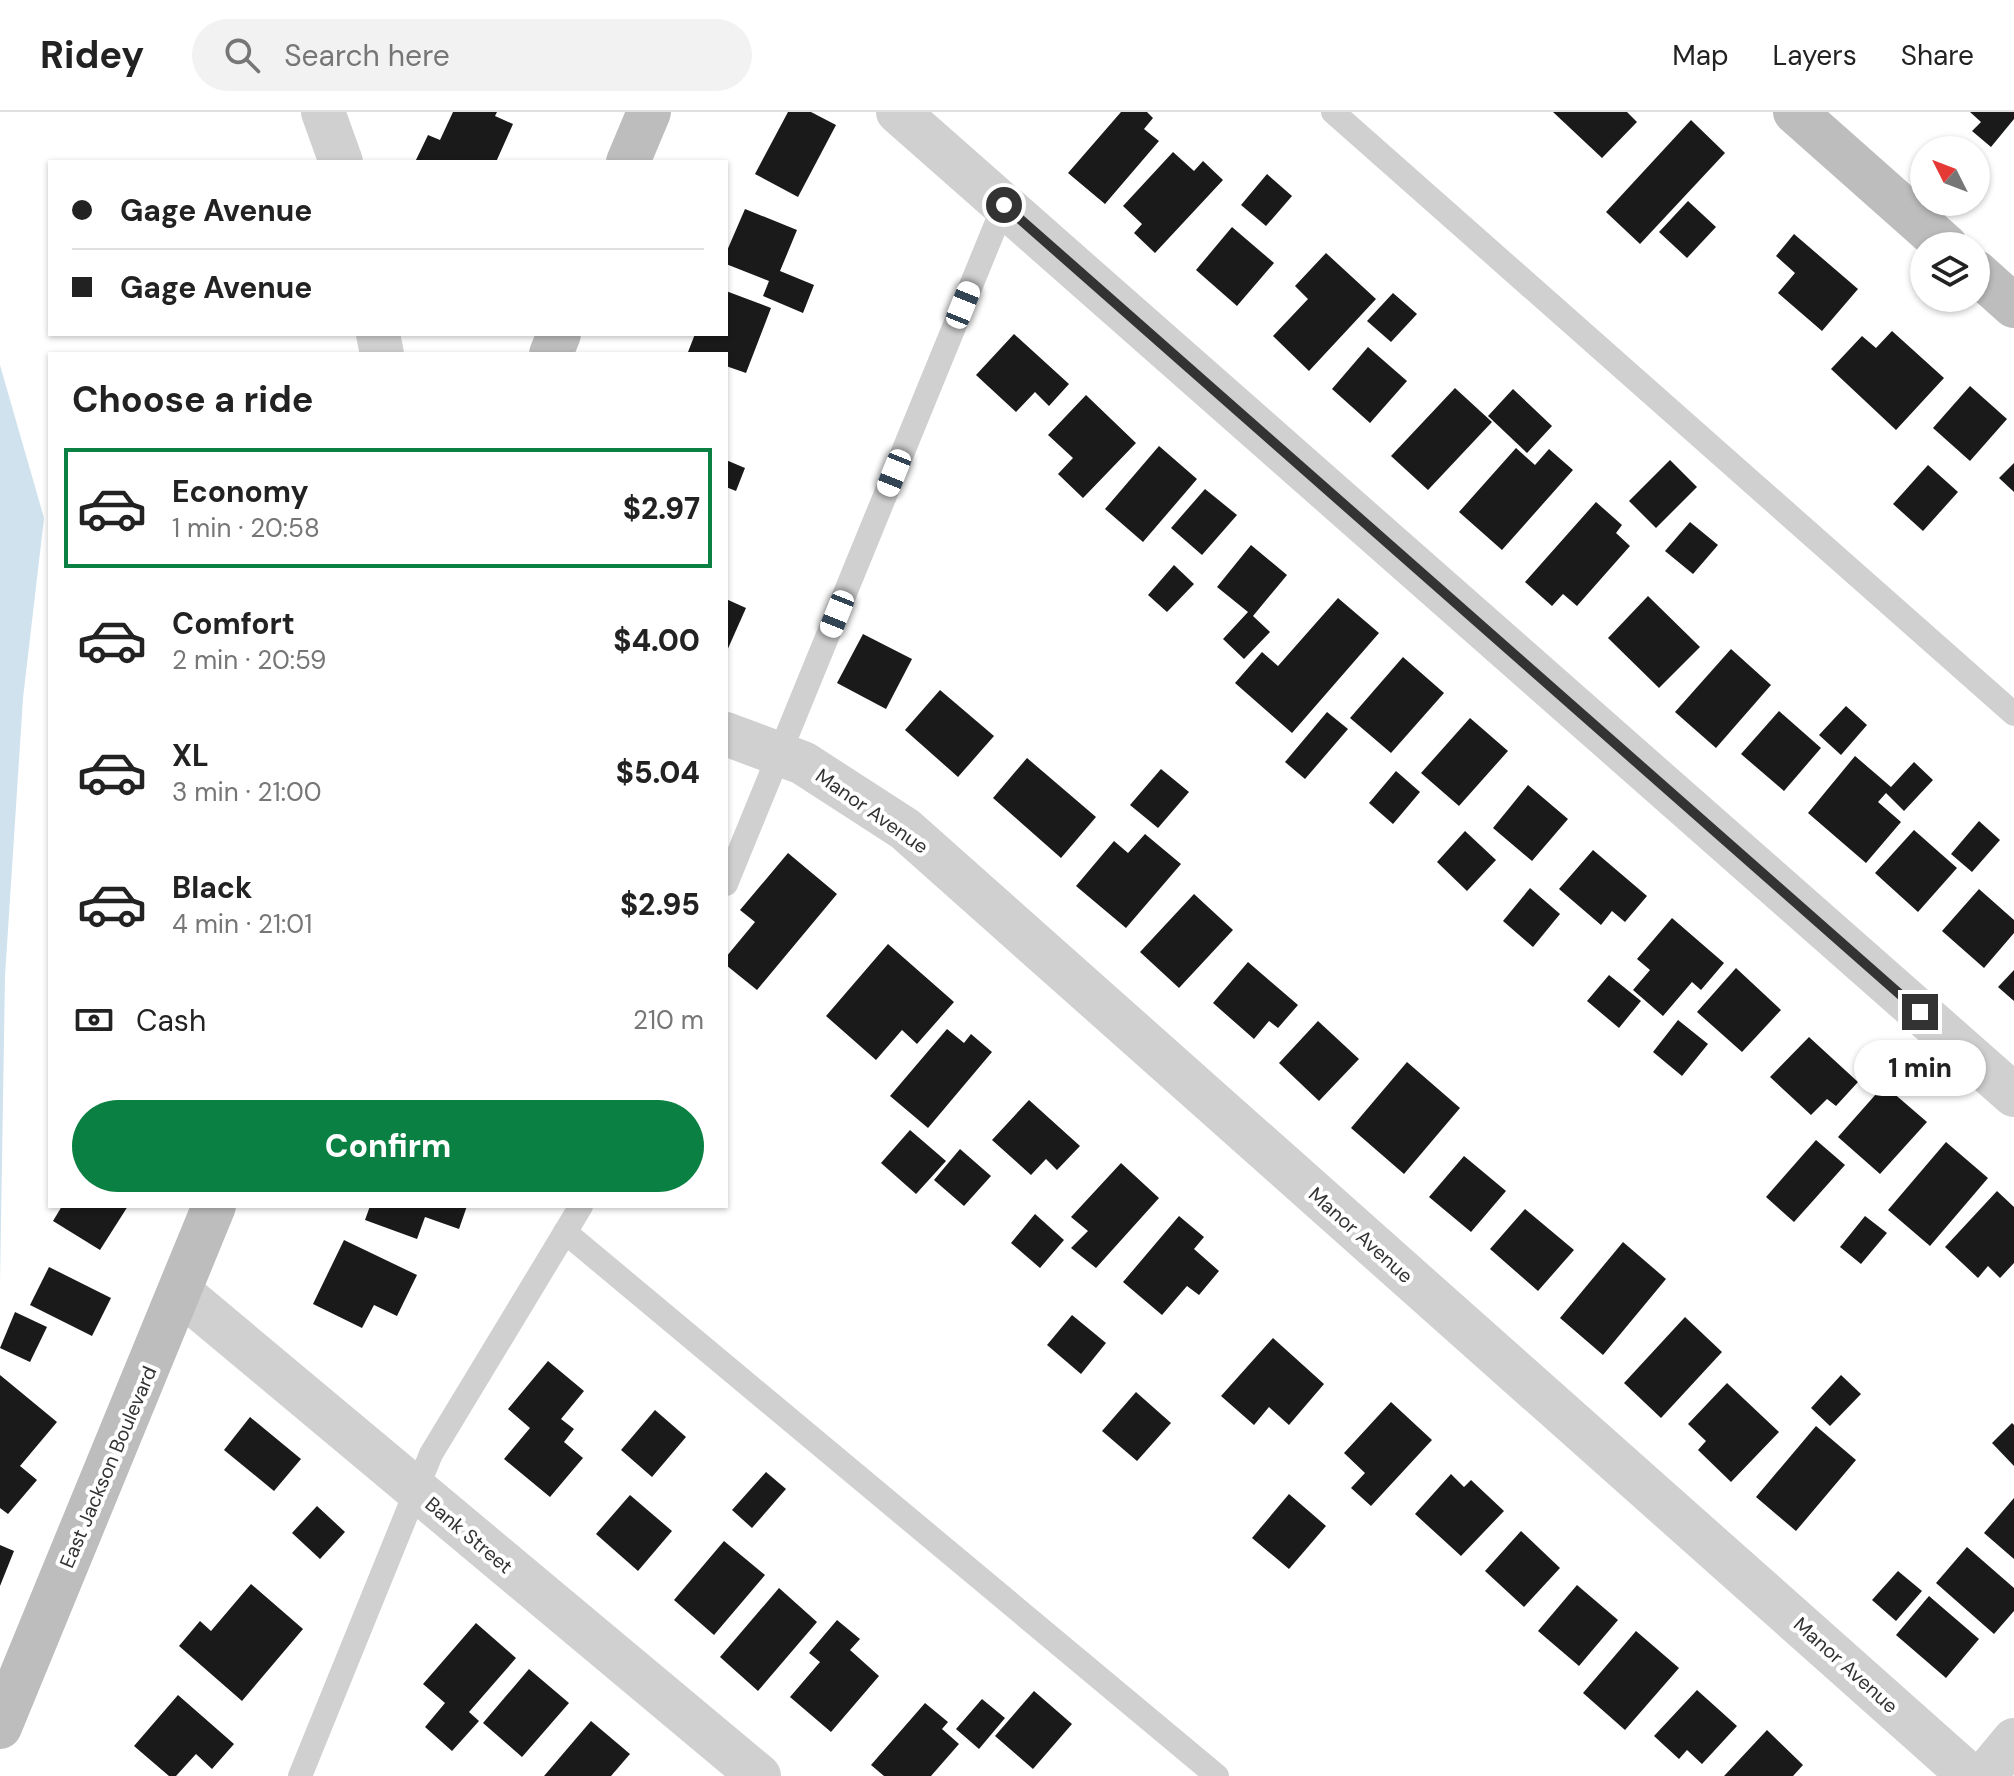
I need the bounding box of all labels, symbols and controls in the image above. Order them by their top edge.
search box [192,19,752,91]
text: Ridey [40,30,144,80]
icon: search [220,33,264,77]
text: Search here [284,36,450,75]
text: Map [1672,37,1729,74]
text: Layers [1773,37,1857,74]
text: Share [1901,37,1974,74]
north arrow [1910,136,1990,216]
map controls [1910,136,1990,312]
route start [986,187,1022,223]
text: Gage Avenue [120,191,312,230]
button: layers [1910,232,1990,312]
text: Gage Avenue [120,268,312,307]
car [943,278,983,332]
text: Choose a ride [72,376,313,423]
car [874,446,914,500]
icon: car [76,472,148,544]
text: Economy [172,472,309,511]
text: $2.97 [623,489,700,528]
text: 1 min · 20:58 [172,511,320,545]
car [817,587,857,641]
icon: car [76,604,148,676]
text: Comfort [172,604,295,643]
text: $4.00 [613,621,700,660]
text: 2 min · 20:59 [172,643,326,677]
icon: car [76,736,148,808]
text: XL [172,736,209,775]
text: $5.04 [616,753,700,792]
street label: Manor Avenue [811,763,933,859]
text: 3 min · 21:00 [172,775,322,809]
icon: car [76,868,148,940]
text: Black [172,868,252,907]
text: $2.95 [620,885,700,924]
text: 4 min · 21:01 [172,907,312,941]
route end [1902,994,1938,1030]
icon: cash [72,998,116,1042]
text: Cash [136,1001,206,1040]
text: 210 m [633,1003,704,1037]
callout: 1 min [1854,1040,1986,1096]
text: 1 min [1888,1051,1952,1085]
button: Confirm [72,1100,704,1192]
street label: Manor Avenue [1303,1181,1419,1289]
street label: East Jackson Boulevard [54,1362,162,1572]
street label: Bank Street [420,1491,518,1579]
street label: Manor Avenue [1788,1611,1904,1719]

